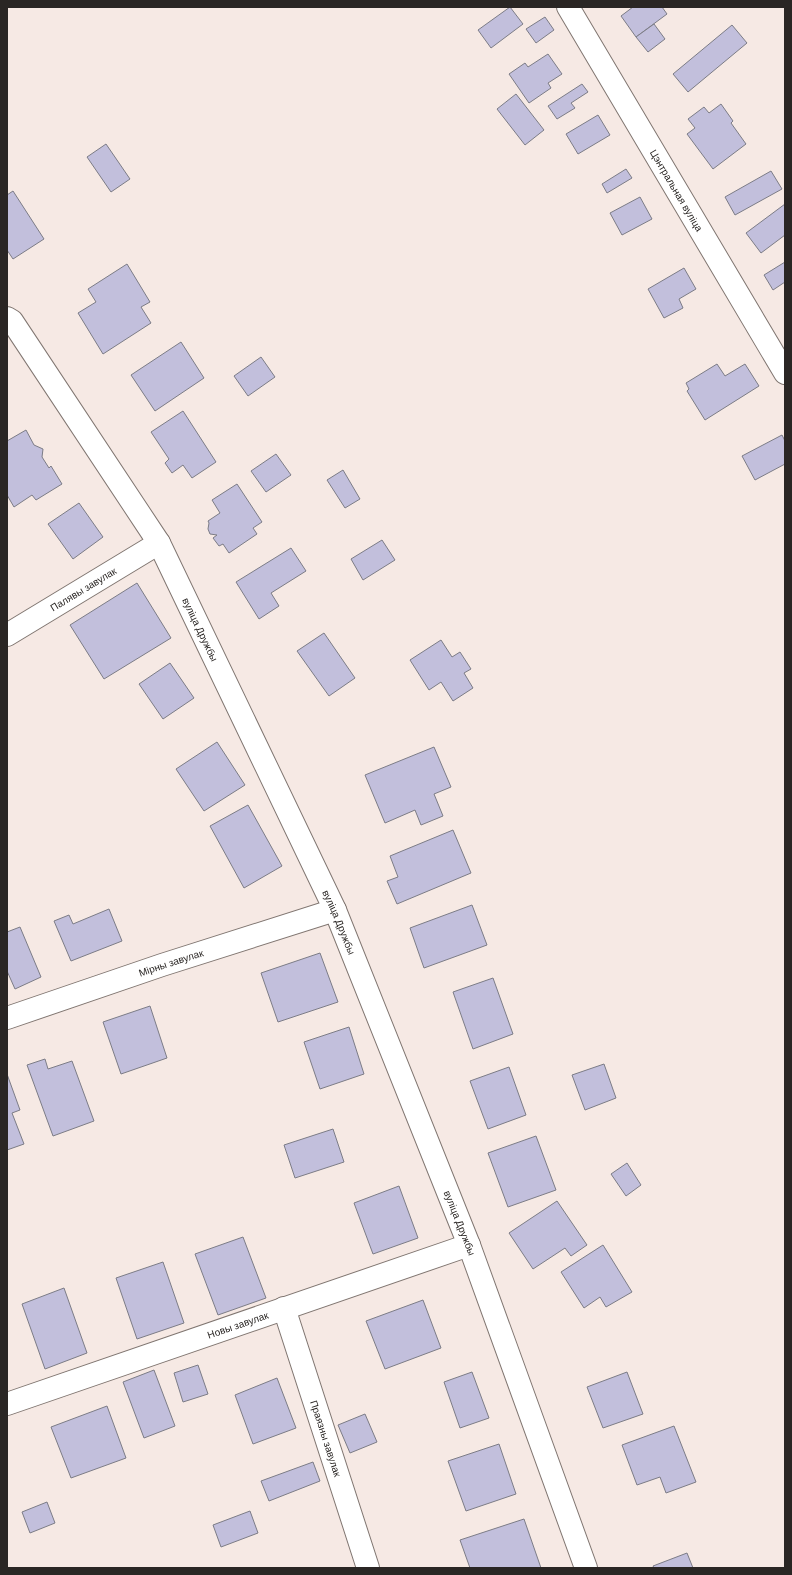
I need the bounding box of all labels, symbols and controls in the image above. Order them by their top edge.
street label: Цэнтральная вуліца [647,147,706,234]
street label: Палявы завулак [48,564,119,614]
street label: вуліца Дружбы [179,596,221,664]
street label: вуліца Дружбы [319,888,358,957]
street label: Мірны завулак [137,946,206,980]
street label: вуліца Дружбы [441,1189,478,1257]
street label: Новы завулак [206,1308,271,1342]
street label: Праязны завулак [307,1399,344,1479]

